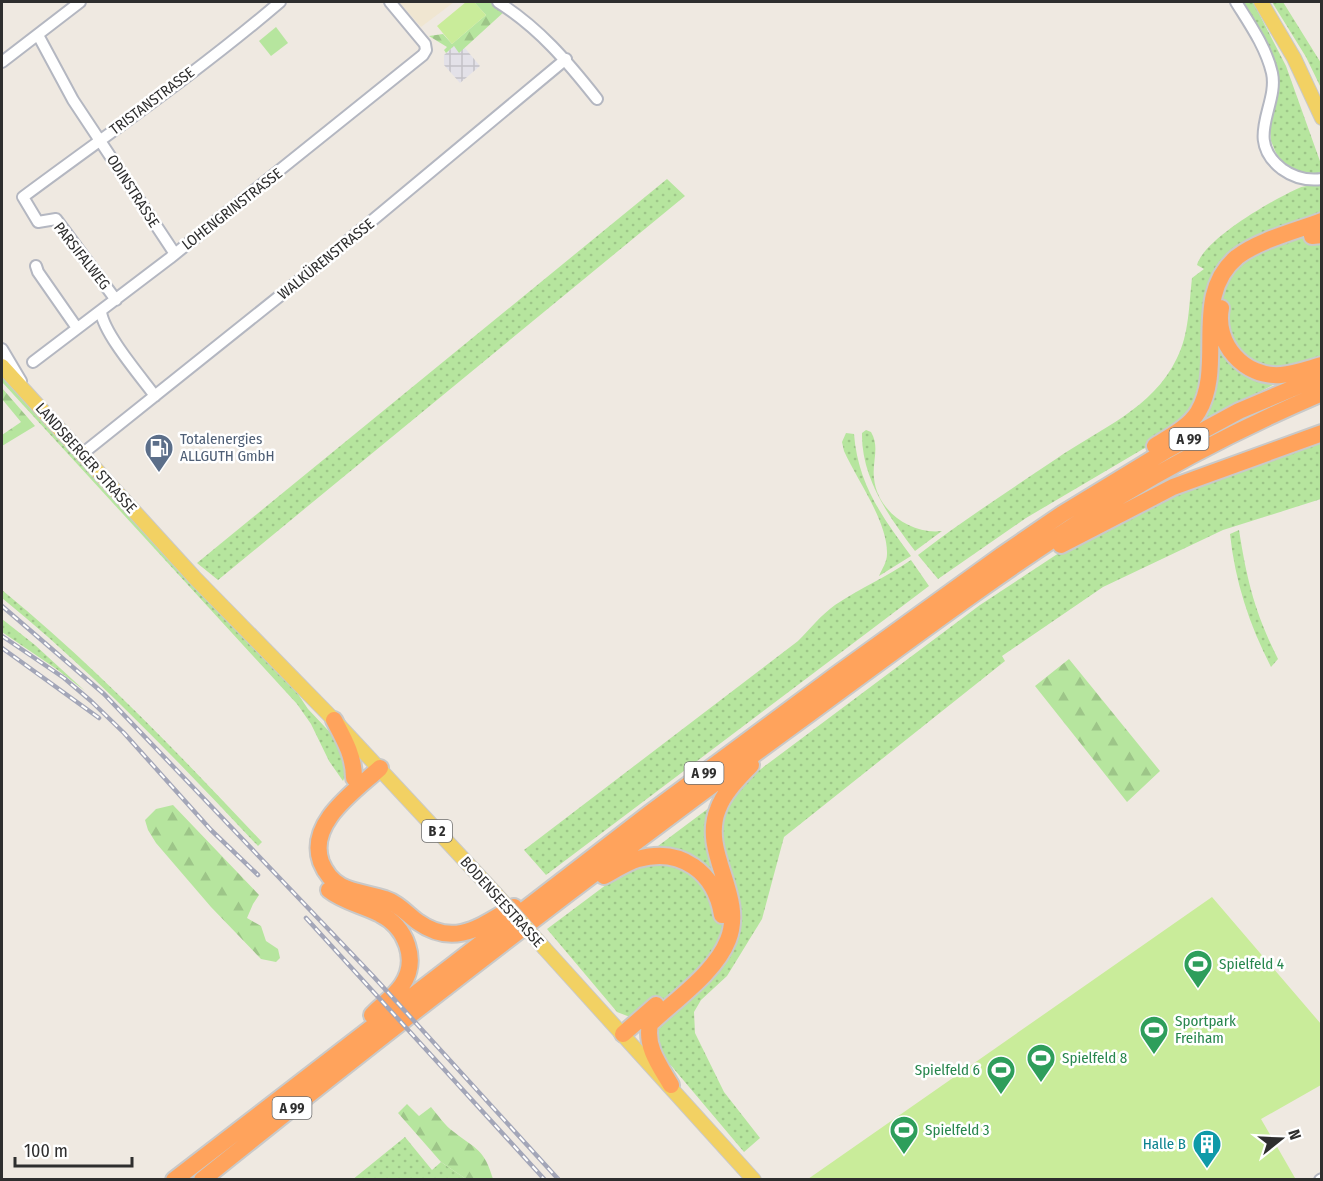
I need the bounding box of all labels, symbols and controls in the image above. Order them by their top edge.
street label: TRISTANSTRASSE [106,63,198,139]
street label: ODINSTRASSE [103,151,163,231]
street label: LOHENGRINSTRASSE [178,164,286,254]
street label: WALKÜRENSTRASSE [274,215,378,303]
street label: PARSIFALWEG [50,219,114,293]
street label: LANDSBERGER STRASSE [32,399,140,517]
road number: A 99 [1170,428,1208,450]
place label: Totalenergies ALLGUTH GmbH [180,430,275,465]
fuel station icon: Totalenergies ALLGUTH GmbH [143,432,175,474]
road number: A 99 [684,762,724,784]
road number: B 2 [422,820,452,842]
street label: BODENSEESTRASSE [457,853,547,951]
sports icon: Spielfeld 4 [1182,948,1214,990]
place label: Spielfeld 4 [1219,955,1284,973]
place label: Sportpark Freiham [1175,1012,1236,1047]
sports icon: Sportpark Freiham [1138,1014,1170,1056]
sports icon: Spielfeld 8 [1025,1042,1057,1084]
place label: Spielfeld 8 [1062,1049,1127,1067]
sports icon: Spielfeld 6 [985,1054,1017,1096]
place label: Spielfeld 6 [915,1061,980,1079]
road number: A 99 [272,1097,312,1119]
north arrow [1251,1109,1311,1169]
sports icon: Spielfeld 3 [888,1114,920,1156]
place label: Spielfeld 3 [925,1121,990,1139]
text: N [1284,1127,1305,1142]
building icon: Halle B [1191,1128,1223,1170]
scale bar [15,1130,132,1168]
place label: Halle B [1143,1135,1186,1153]
text: 100 m [24,1140,68,1162]

